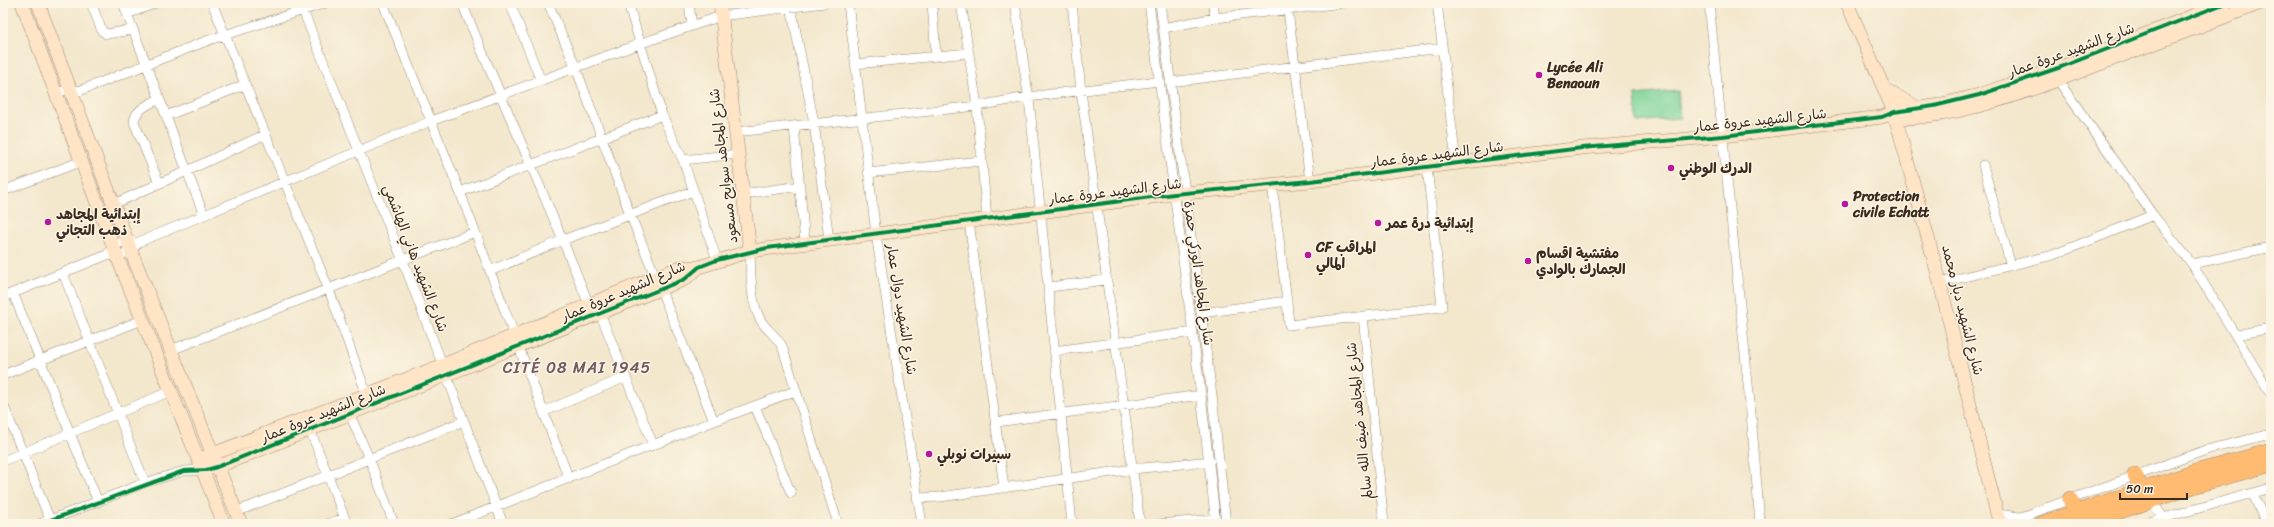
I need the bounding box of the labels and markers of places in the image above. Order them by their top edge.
place label: Lycée Ali Benaoun [1547,55,1604,96]
marker: Lycée Ali Benaoun [1534,70,1544,80]
place label: الدرك الوطني [1679,156,1752,181]
marker: الدرك الوطني [1666,163,1676,173]
place label: Protection civile Echatt [1852,184,1930,225]
marker: Protection civile Echatt [1840,199,1850,209]
place label: إبتدائية المجاهد ذهب التجاني [56,202,141,243]
place label: إبتدائية درة عمر [1384,211,1474,236]
marker: إبتدائية المجاهد ذهب التجاني [43,217,53,227]
marker: إبتدائية درة عمر [1373,218,1383,228]
place label: CF المراقب المالي [1315,235,1377,276]
place label: مفتشية اقسام الجمارك بالوادي [1536,241,1626,282]
marker: CF المراقب المالي [1303,250,1313,260]
marker: مفتشية اقسام الجمارك بالوادي [1523,256,1533,266]
place label: سبيرات نوبلي [937,442,1011,467]
marker: سبيرات نوبلي [924,449,934,459]

